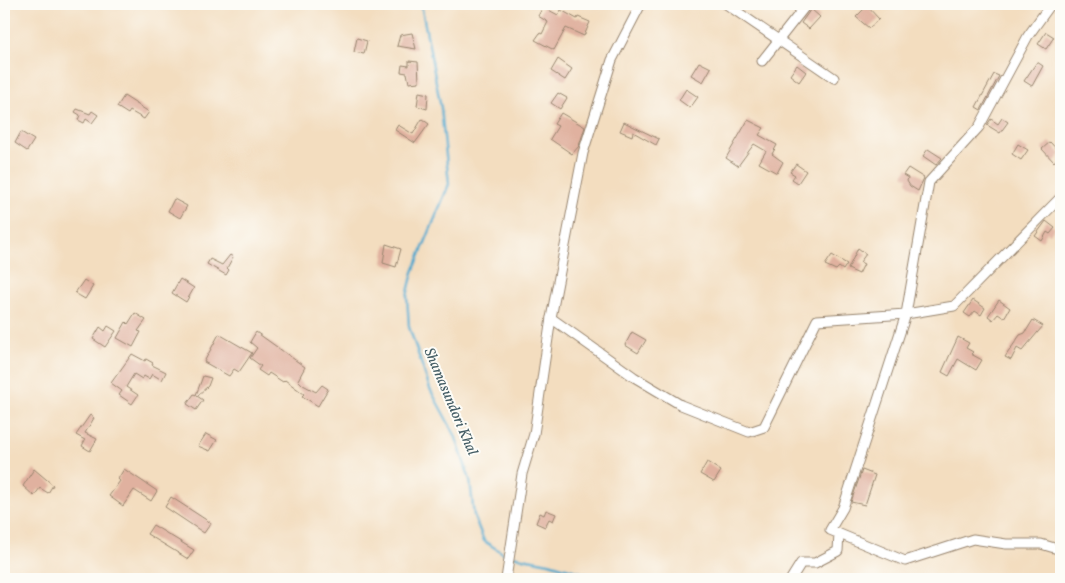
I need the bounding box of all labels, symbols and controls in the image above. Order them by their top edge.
water label: Shamasundori Khal [418,345,482,459]

